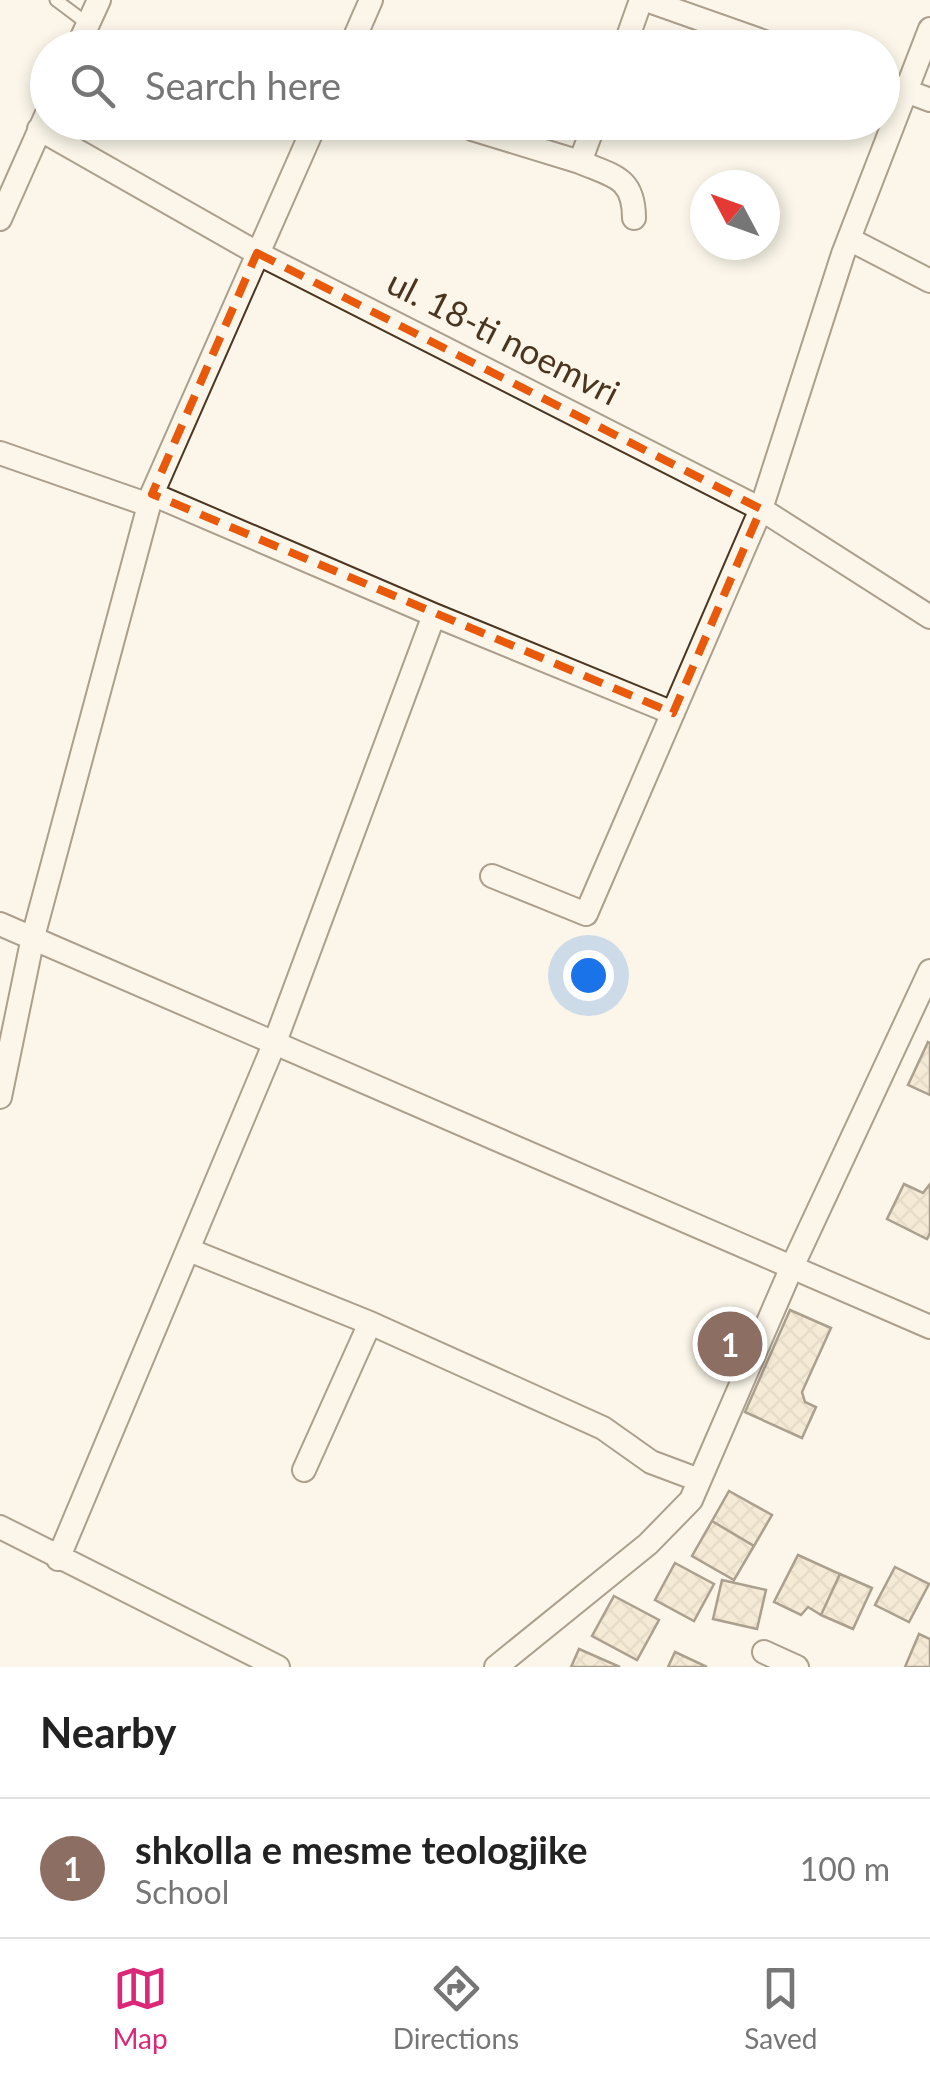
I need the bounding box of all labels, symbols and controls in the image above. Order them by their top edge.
search box [30,30,900,140]
icon: search [65,58,120,113]
text: Search here [145,62,341,108]
north arrow [690,170,780,260]
street label: ul. 18-ti noemvri [381,260,627,413]
your location [563,950,614,1001]
pin: 1 [698,1306,762,1382]
text: Nearby [40,1707,177,1757]
text: shkolla e mesme teologjike [135,1826,588,1872]
text: 1 [63,1849,82,1888]
text: 100 m [800,1849,890,1888]
text: School [135,1872,229,1911]
tab: Map [113,1961,168,2055]
tab: Directions [393,1961,519,2055]
tab: Saved [744,1961,817,2055]

